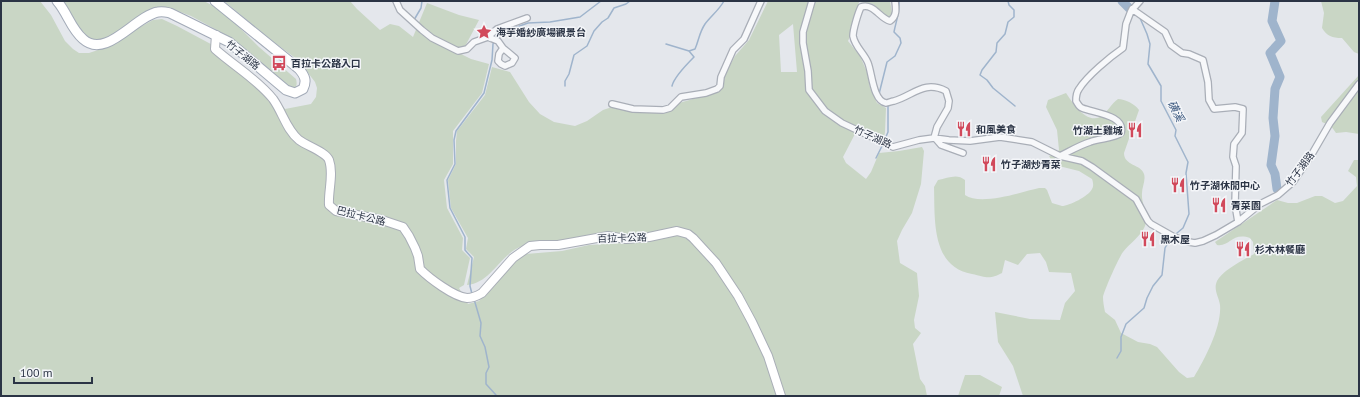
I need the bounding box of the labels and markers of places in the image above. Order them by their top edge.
place icon: 海芋婚紗廣場觀景台 [475,23,493,41]
place label: 海芋婚紗廣場觀景台 [496,26,586,39]
bus stop icon: 百拉卡公路入口 [270,54,288,72]
place label: 百拉卡公路入口 [291,57,361,70]
restaurant icon: 和風美食 [955,120,973,138]
restaurant icon: 竹湖土雞城 [1126,121,1144,139]
place label: 和風美食 [976,123,1016,136]
place label: 竹湖土雞城 [1072,124,1123,137]
restaurant icon: 竹子湖炒青菜 [980,155,998,173]
place label: 竹子湖炒青菜 [1000,158,1061,171]
restaurant icon: 竹子湖休閒中心 [1169,176,1187,194]
place label: 竹子湖休閒中心 [1189,179,1260,192]
restaurant icon: 青菜園 [1210,196,1228,214]
place label: 青菜園 [1231,199,1261,212]
restaurant icon: 黑木屋 [1139,230,1157,248]
place label: 黑木屋 [1160,233,1190,246]
restaurant icon: 杉木林餐廳 [1234,240,1252,258]
place label: 杉木林餐廳 [1255,243,1305,256]

